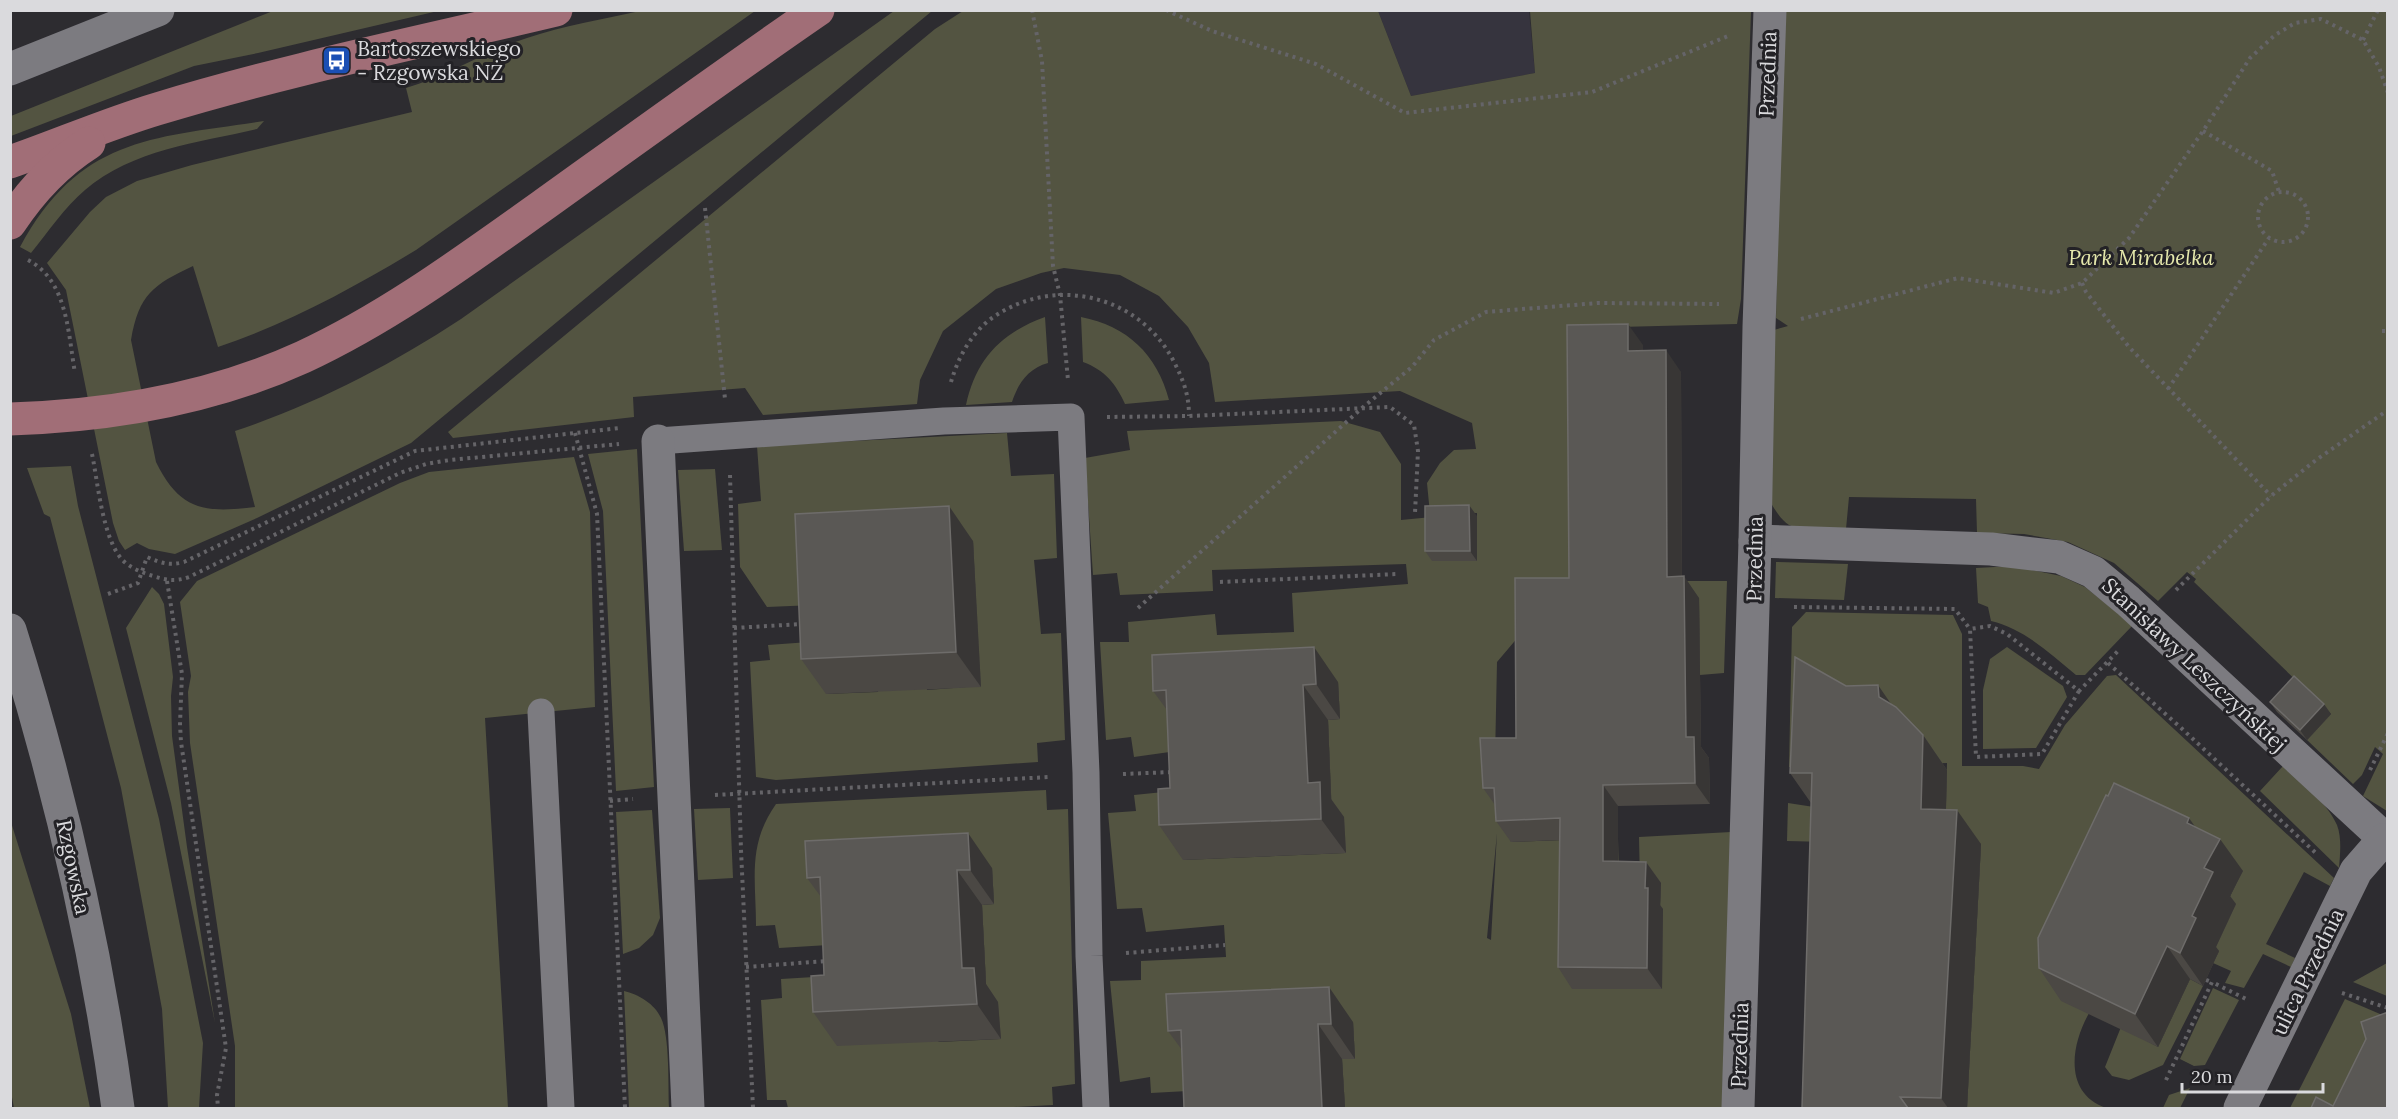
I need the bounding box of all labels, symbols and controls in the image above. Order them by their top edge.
street label: Przednia [1753,31,1782,117]
place label: Bartoszewskiego - Rzgowska NŻ [357,35,521,86]
bus stop icon: Bartoszewskiego - Rzgowska NŻ [320,45,352,77]
park label: Park Mirabelka [2068,244,2214,271]
street label: Przednia [1740,516,1769,602]
street label: Stanisławy Leszczyńskiej [2096,572,2292,757]
street label: Rzgowska [50,817,97,917]
street label: ulica Przednia [2265,904,2350,1039]
street label: Przednia [1725,1002,1754,1088]
scale bar [2182,1056,2323,1094]
text: 20 m [2191,1065,2233,1088]

